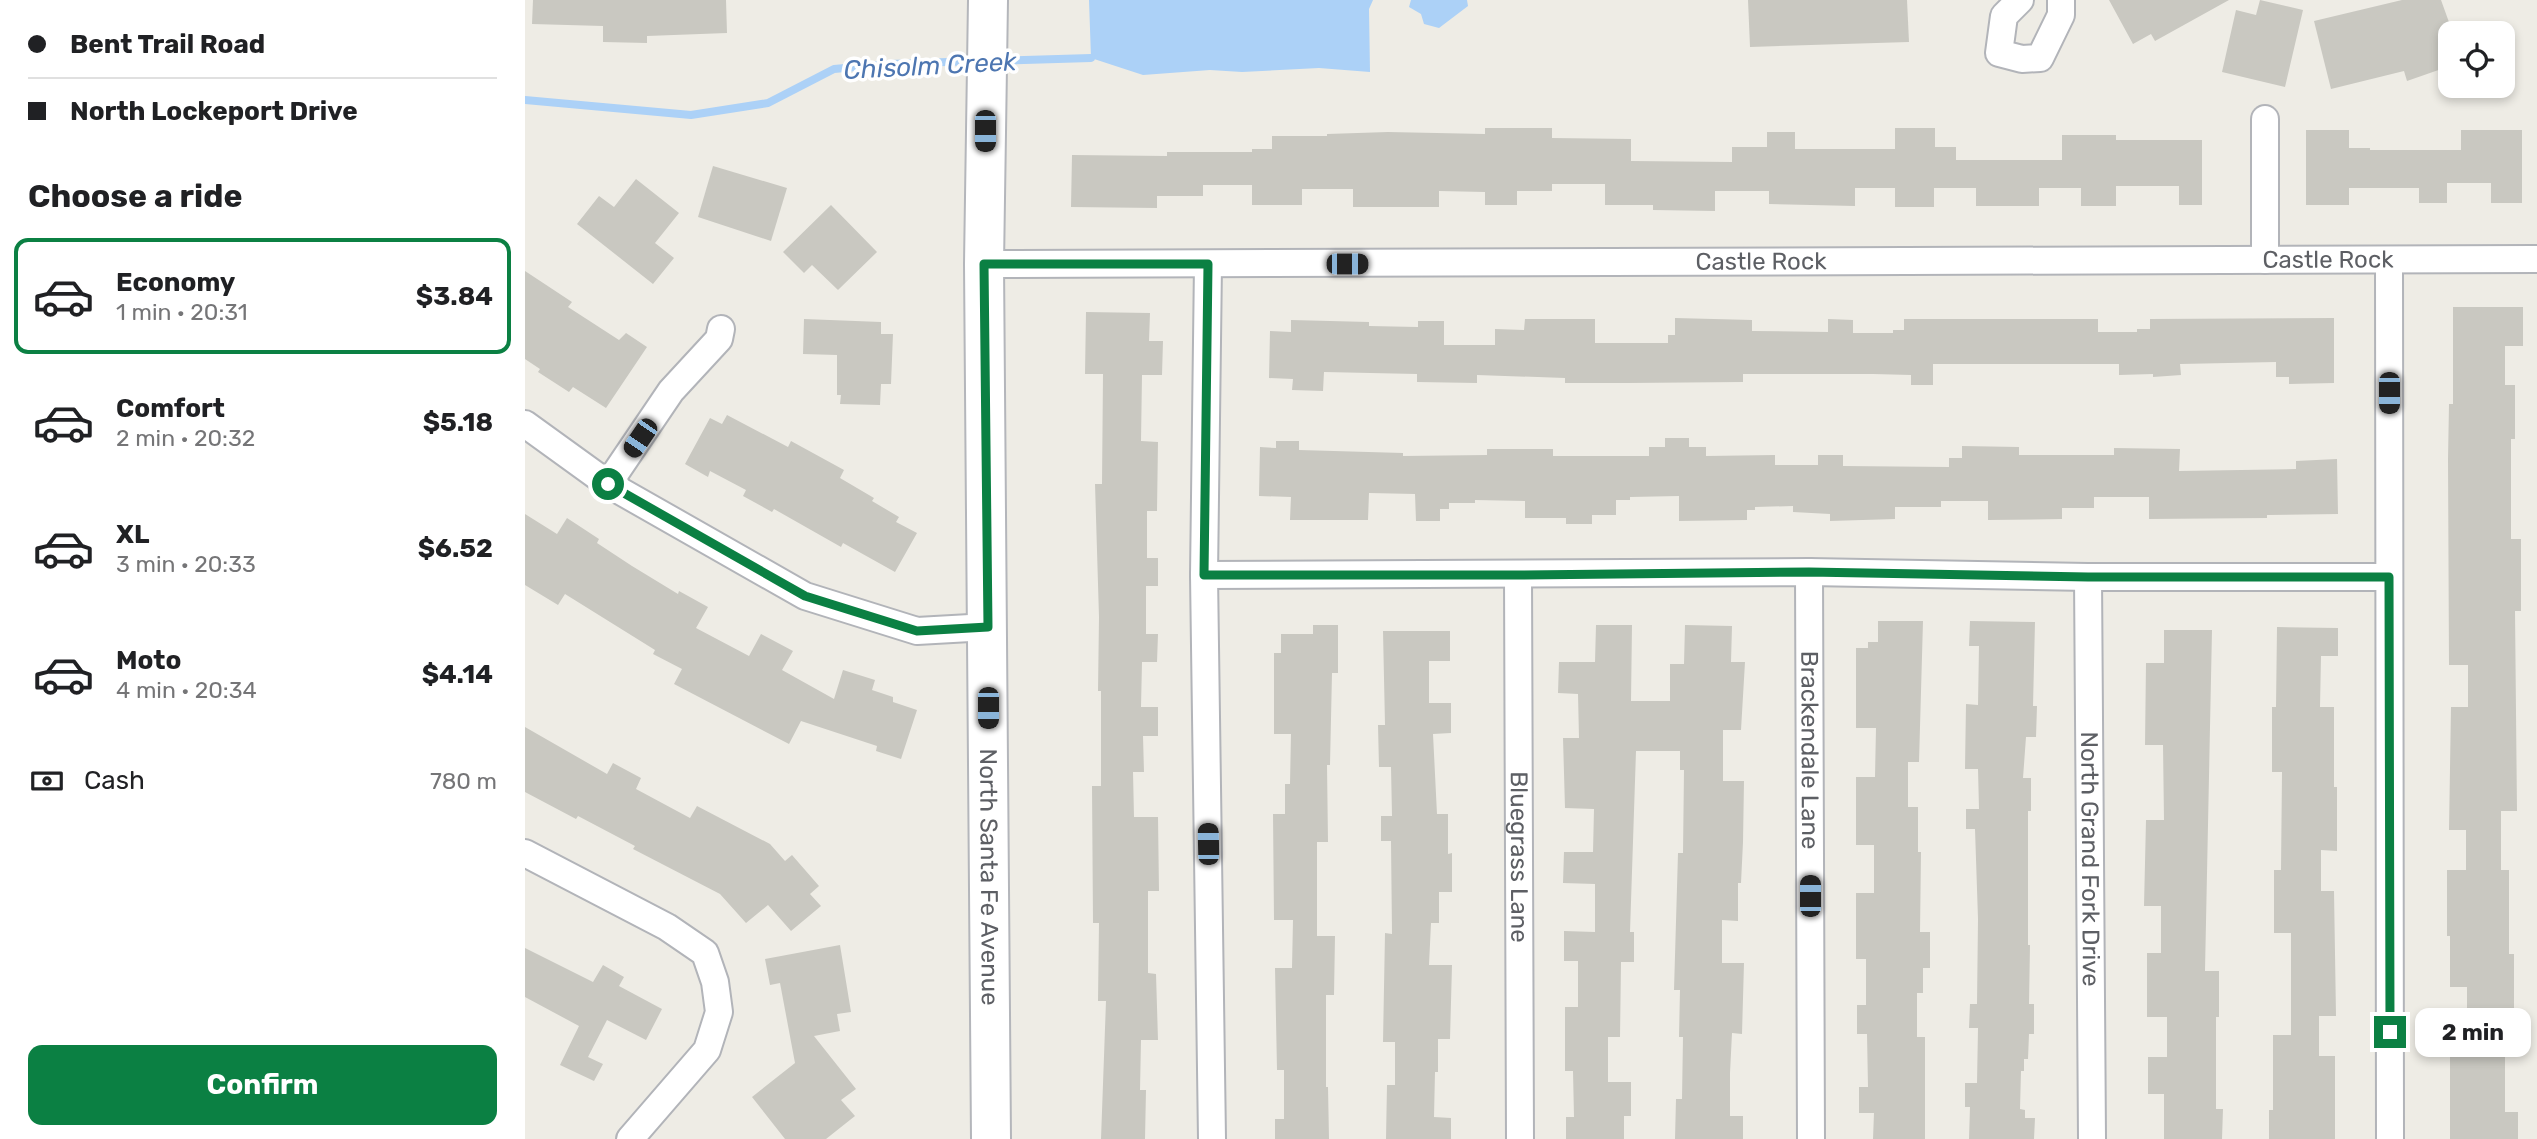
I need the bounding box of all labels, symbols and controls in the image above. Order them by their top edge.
map controls [2438,21,2515,98]
button: locate [2438,21,2515,98]
text: Bent Trail Road [70,29,265,60]
water label: Chisolm Creek [843,46,1018,86]
text: North Lockeport Drive [70,96,358,127]
car [975,110,996,152]
text: Choose a ride [28,177,242,215]
street label: Castle Rock [2262,245,2394,274]
street label: Castle Rock [1695,247,1827,276]
car [1327,254,1369,275]
icon: car [32,265,95,328]
text: Economy [116,267,235,298]
text: $3.84 [416,281,493,312]
text: 1 min · 20:31 [116,298,248,326]
car [2379,372,2400,414]
icon: car [32,391,95,454]
text: Comfort [116,393,225,424]
text: $5.18 [423,407,493,438]
car [620,415,661,461]
text: 2 min · 20:32 [116,424,255,452]
route start [592,468,624,500]
icon: car [32,517,95,580]
text: XL [116,519,149,550]
text: $6.52 [418,533,493,564]
text: 3 min · 20:33 [116,550,256,578]
icon: car [32,643,95,706]
text: Moto [116,645,181,676]
street label: Brackendale Lane [1795,651,1824,849]
text: $4.14 [422,659,493,690]
text: 4 min · 20:34 [116,676,257,704]
car [978,687,999,729]
street label: North Grand Fork Drive [2075,731,2105,987]
street label: North Santa Fe Avenue [974,748,1004,1006]
icon: cash [28,762,66,800]
text: Cash [84,765,145,796]
text: 780 m [430,767,497,795]
street label: Bluegrass Lane [1505,771,1533,943]
car [1198,823,1219,865]
car [1800,875,1821,917]
callout: 2 min [2415,1007,2530,1056]
route end [2374,1016,2406,1048]
text: 2 min [2442,1018,2504,1046]
button: Confirm [28,1045,497,1125]

